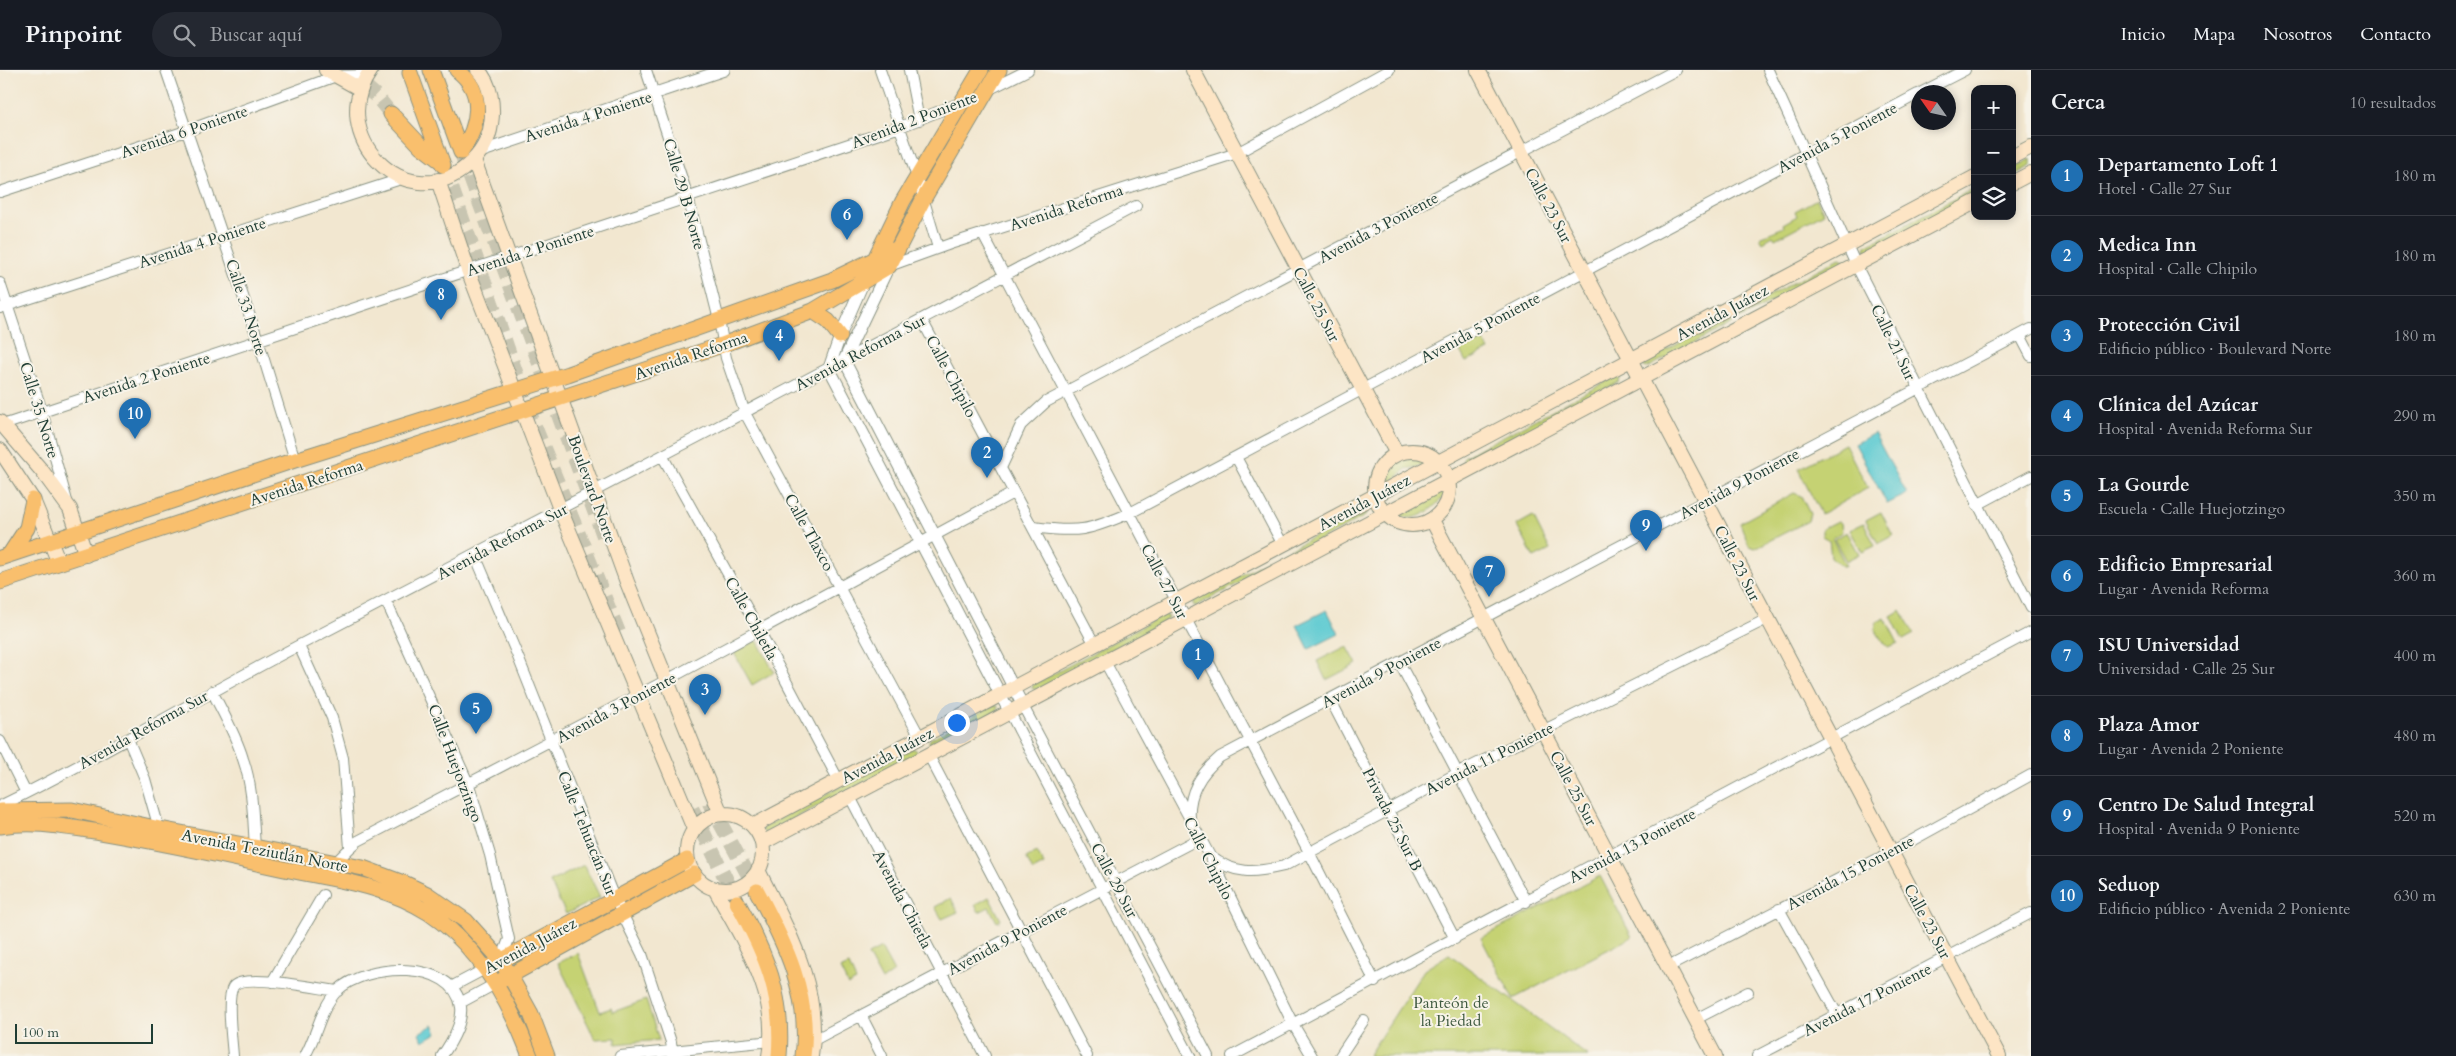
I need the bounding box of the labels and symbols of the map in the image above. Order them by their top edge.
north arrow [1911,85,1956,130]
street label: Avenida 4 Poniente [522,86,655,148]
street label: Avenida 2 Poniente [848,86,980,154]
street label: Avenida 5 Poniente [1774,97,1901,179]
street label: Avenida 6 Poniente [118,100,251,164]
street label: Calle 29 B Norte [658,136,710,253]
street label: Calle 23 Sur [1519,164,1577,247]
street label: Avenida Reforma [1007,179,1126,237]
street label: Avenida 3 Poniente [1315,187,1442,269]
pin: 6 [831,199,863,240]
street label: Avenida 4 Poniente [136,212,269,274]
street label: Avenida 2 Poniente [464,220,597,282]
street label: Calle 33 Norte [220,256,272,358]
street label: Calle 25 Sur [1287,263,1345,346]
pin: 8 [425,279,457,320]
street label: Avenida Juárez [1673,279,1772,346]
street label: Avenida 5 Poniente [1417,287,1544,369]
street label: Calle 21 Sur [1865,301,1921,384]
street label: Avenida Reforma Sur [791,309,930,397]
pin: 4 [763,320,795,361]
street label: Avenida Reforma [632,326,751,386]
street label: Calle Chipilo [920,332,982,422]
street label: Avenida 2 Poniente [80,347,213,409]
street label: Calle 35 Norte [14,359,64,461]
pin: 10 [119,398,151,439]
street label: Boulevard Norte [562,432,622,547]
pin: 2 [971,437,1003,478]
street label: Avenida 9 Poniente [1676,443,1803,525]
street label: Avenida Reforma [247,454,366,512]
street label: Avenida Juárez [1315,469,1414,536]
street label: Calle Tlaxco [779,490,840,575]
street label: Avenida Reforma Sur [433,498,572,586]
pin: 9 [1630,510,1662,551]
street label: Calle 23 Sur [1709,522,1766,605]
street label: Calle 27 Sur [1135,540,1193,623]
pin: 7 [1473,556,1505,597]
street label: Calle Chiletla [719,573,783,664]
street label: Avenida 9 Poniente [1318,632,1445,714]
pin: 1 [1182,639,1214,680]
street label: Avenida 3 Poniente [553,667,680,749]
pin: 3 [689,674,721,715]
street label: Avenida Reforma Sur [75,685,212,775]
pin: 5 [460,693,492,734]
street label: Calle Huejotzingo [422,701,488,826]
your location [944,710,970,736]
street label: Avenida 11 Poniente [1422,717,1557,801]
street label: Avenida Juárez [838,722,937,789]
street label: Calle 25 Sur [1544,747,1602,830]
street label: Privada 25 Sur B [1357,764,1428,875]
street label: Calle Tehuacán Sur [552,768,622,899]
street label: Avenida 13 Poniente [1565,803,1700,889]
street label: Calle Chipilo [1178,813,1239,904]
street label: Avenida Teziutlán Norte [180,824,350,878]
street label: Avenida 15 Poniente [1783,830,1918,916]
street label: Calle 29 Sur [1085,839,1143,922]
street label: Avenida Chietla [867,846,937,953]
street label: Calle 23 Sur [1898,880,1956,963]
street label: Avenida 9 Poniente [944,899,1071,981]
street label: Avenida Juárez [481,912,580,979]
street label: Avenida 17 Poniente [1800,958,1935,1042]
park label: Panteón de la Piedad [1413,992,1489,1032]
scale bar [15,1021,152,1044]

